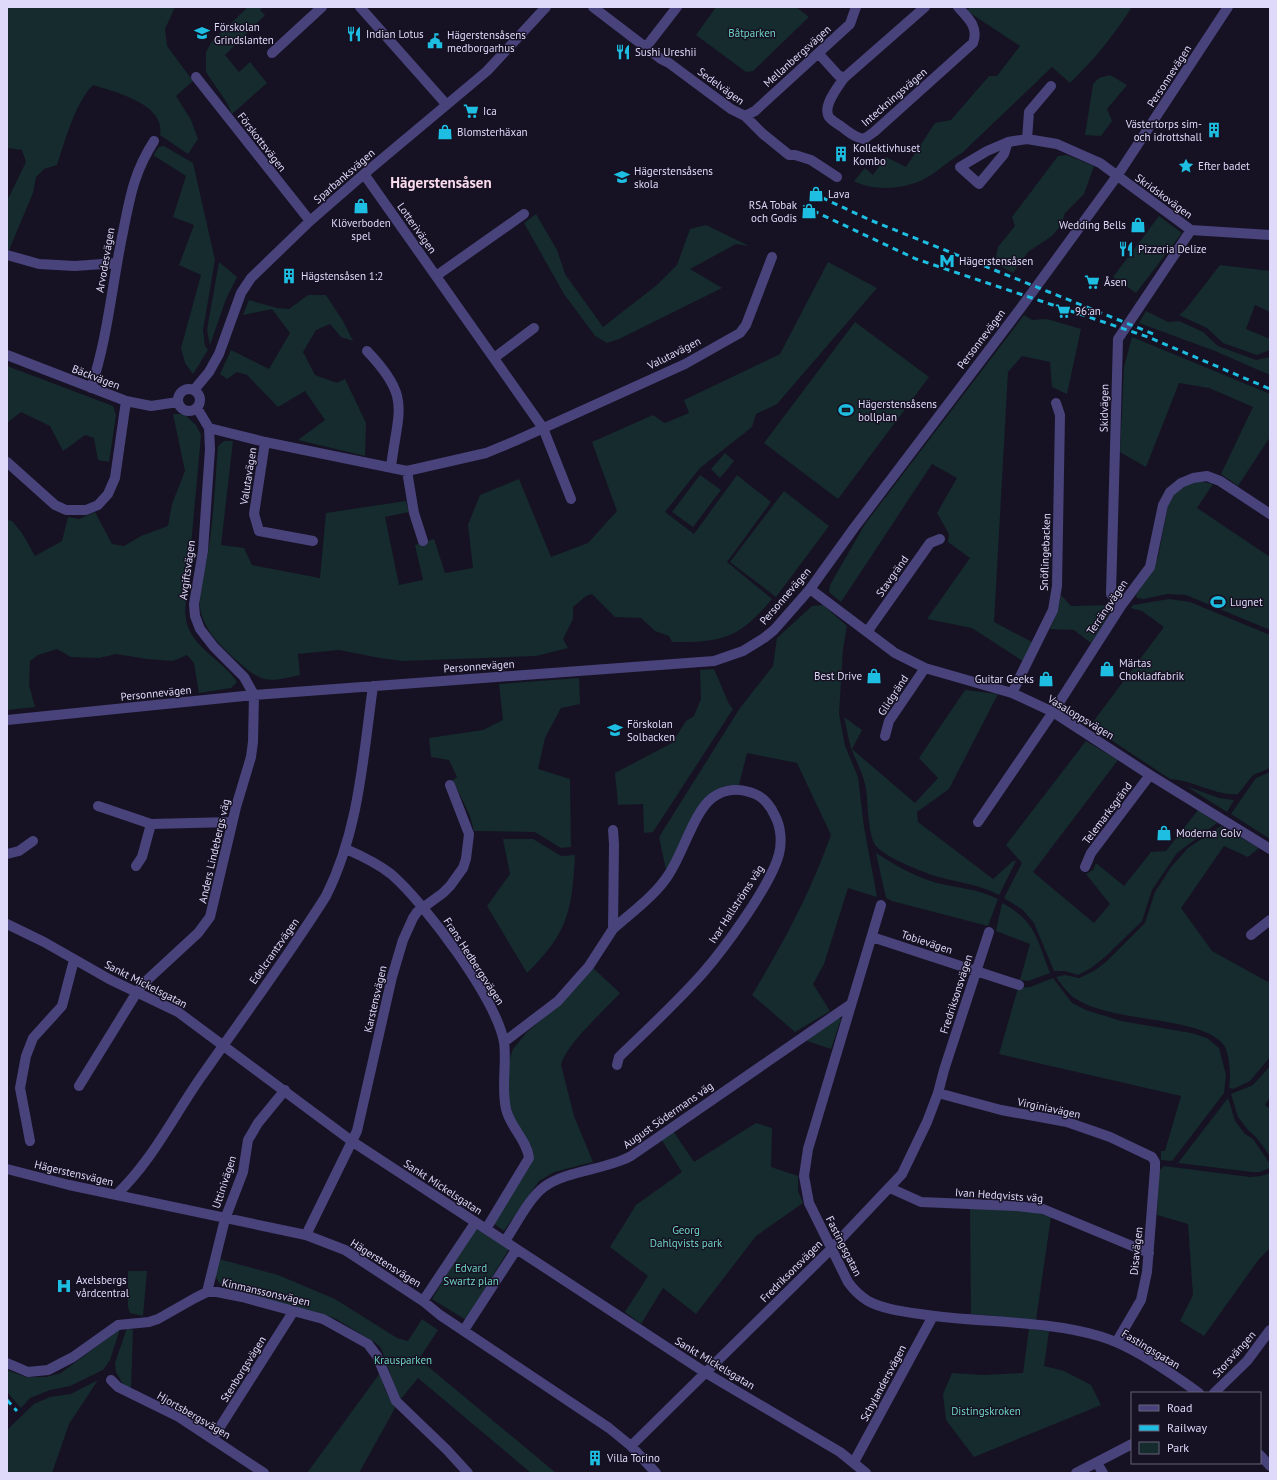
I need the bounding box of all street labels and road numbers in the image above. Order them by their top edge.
street label: Mellanbergsvägen [760,22,834,90]
street label: Personnevägen [1144,42,1194,110]
street label: Sedelvägen [695,64,747,108]
street label: Inteckningsvägen [858,65,930,129]
street label: Förskottsvägen [235,110,289,174]
street label: Sparbanksvägen [311,146,377,206]
street label: Skridskovägen [1133,170,1195,222]
street label: Lotterivägen [394,200,440,256]
street label: Arvodesvägen [92,226,118,294]
street label: Personnevägen [954,306,1008,372]
street label: Valutavägen [644,334,703,373]
street label: Bäckvägen [70,361,122,393]
street label: Skidvägen [1097,384,1111,432]
street label: Valutavägen [236,446,259,507]
street label: Snöflingebacken [1037,513,1053,591]
street label: Avgiftsvägen [176,539,198,601]
street label: Stavgränd [873,553,911,599]
street label: Personnevägen [756,565,814,627]
street label: Terrängvägen [1083,577,1131,637]
street label: Personnevägen [443,657,515,675]
street label: Glidgränd [875,672,911,718]
street label: Personnevägen [120,682,192,704]
street label: Vasaloppsvägen [1044,691,1117,742]
street label: Telemarksgränd [1079,779,1135,847]
street label: Anders Lindebergs väg [195,797,233,905]
street label: Ivar Hallströms väg [705,862,767,946]
street label: Edelcrantzvägen [246,915,302,987]
street label: Frans Hedbergsvägen [441,915,507,1007]
street label: Tobievägen [900,927,954,957]
street label: Fredriksonsvägen [937,953,975,1035]
street label: Sankt Mickelsgatan [102,957,190,1011]
street label: Karstensvägen [360,964,390,1034]
street label: August Södermans väg [620,1079,716,1151]
street label: Virginiavägen [1015,1094,1082,1122]
street label: Uttinivägen [209,1154,239,1210]
street label: Sankt Mickelsgatan [401,1156,485,1218]
street label: Hägerstensvägen [33,1157,115,1189]
street label: Ivan Hedqvists väg [954,1185,1044,1205]
street label: Fastingsgatan [823,1214,865,1278]
street label: Disavägen [1127,1226,1145,1276]
street label: Hägerstensvägen [348,1236,424,1290]
street label: Fredriksonsvägen [757,1237,825,1305]
street label: Kinmanssonsvägen [221,1275,311,1309]
street label: Fastingsgatan [1119,1326,1183,1372]
street label: Storsvängen [1209,1328,1259,1380]
street label: Stenborgsvägen [217,1333,269,1405]
street label: Sankt Mickelsgatan [672,1334,758,1392]
street label: Schylandersvägen [857,1342,909,1424]
street label: Hjortsbergsvägen [155,1388,233,1442]

